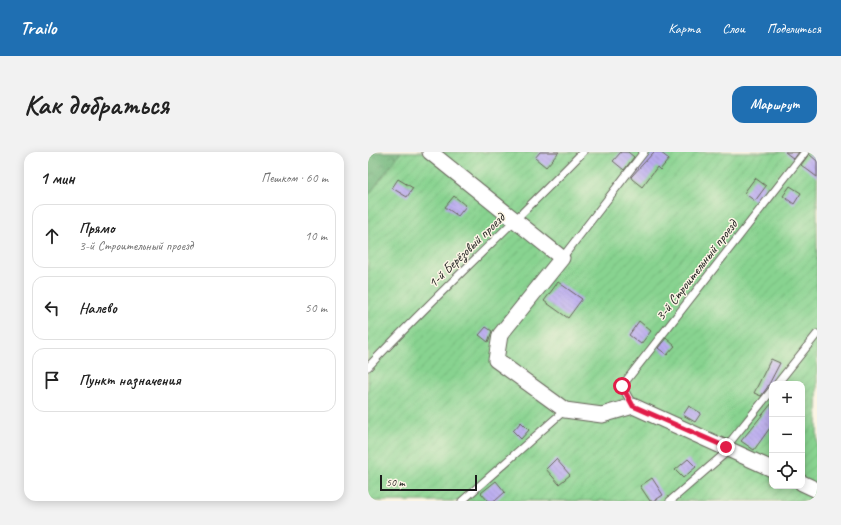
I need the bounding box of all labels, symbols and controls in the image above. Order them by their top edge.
text: Trailo [20,16,56,40]
text: Карта [668,20,700,37]
text: Слои [722,20,745,37]
text: Поделиться [767,20,821,37]
button: Маршрут [732,86,817,123]
text: Как добраться [24,87,169,122]
text: 1 мин [40,168,75,189]
text: Пешком · 60 m [261,170,328,186]
street label: 1-й Берёзовый проезд [424,208,510,291]
street label: 3-й Строительный проезд [652,215,742,324]
text: Прямо [79,219,115,238]
icon: ahead [41,225,63,247]
text: 10 m [305,228,327,244]
text: 3-й Строительный проезд [79,238,193,254]
icon: left [41,297,63,319]
text: Налево [79,299,117,318]
text: 50 m [305,300,327,316]
icon: arrive [41,369,63,391]
text: Пункт назначения [79,371,181,390]
route start [613,377,631,395]
map controls [769,381,805,489]
button: + [769,381,805,417]
button: − [769,417,805,453]
route end [717,438,735,456]
button: locate [769,453,805,489]
scale bar [380,473,477,492]
text: 50 m [386,475,405,489]

